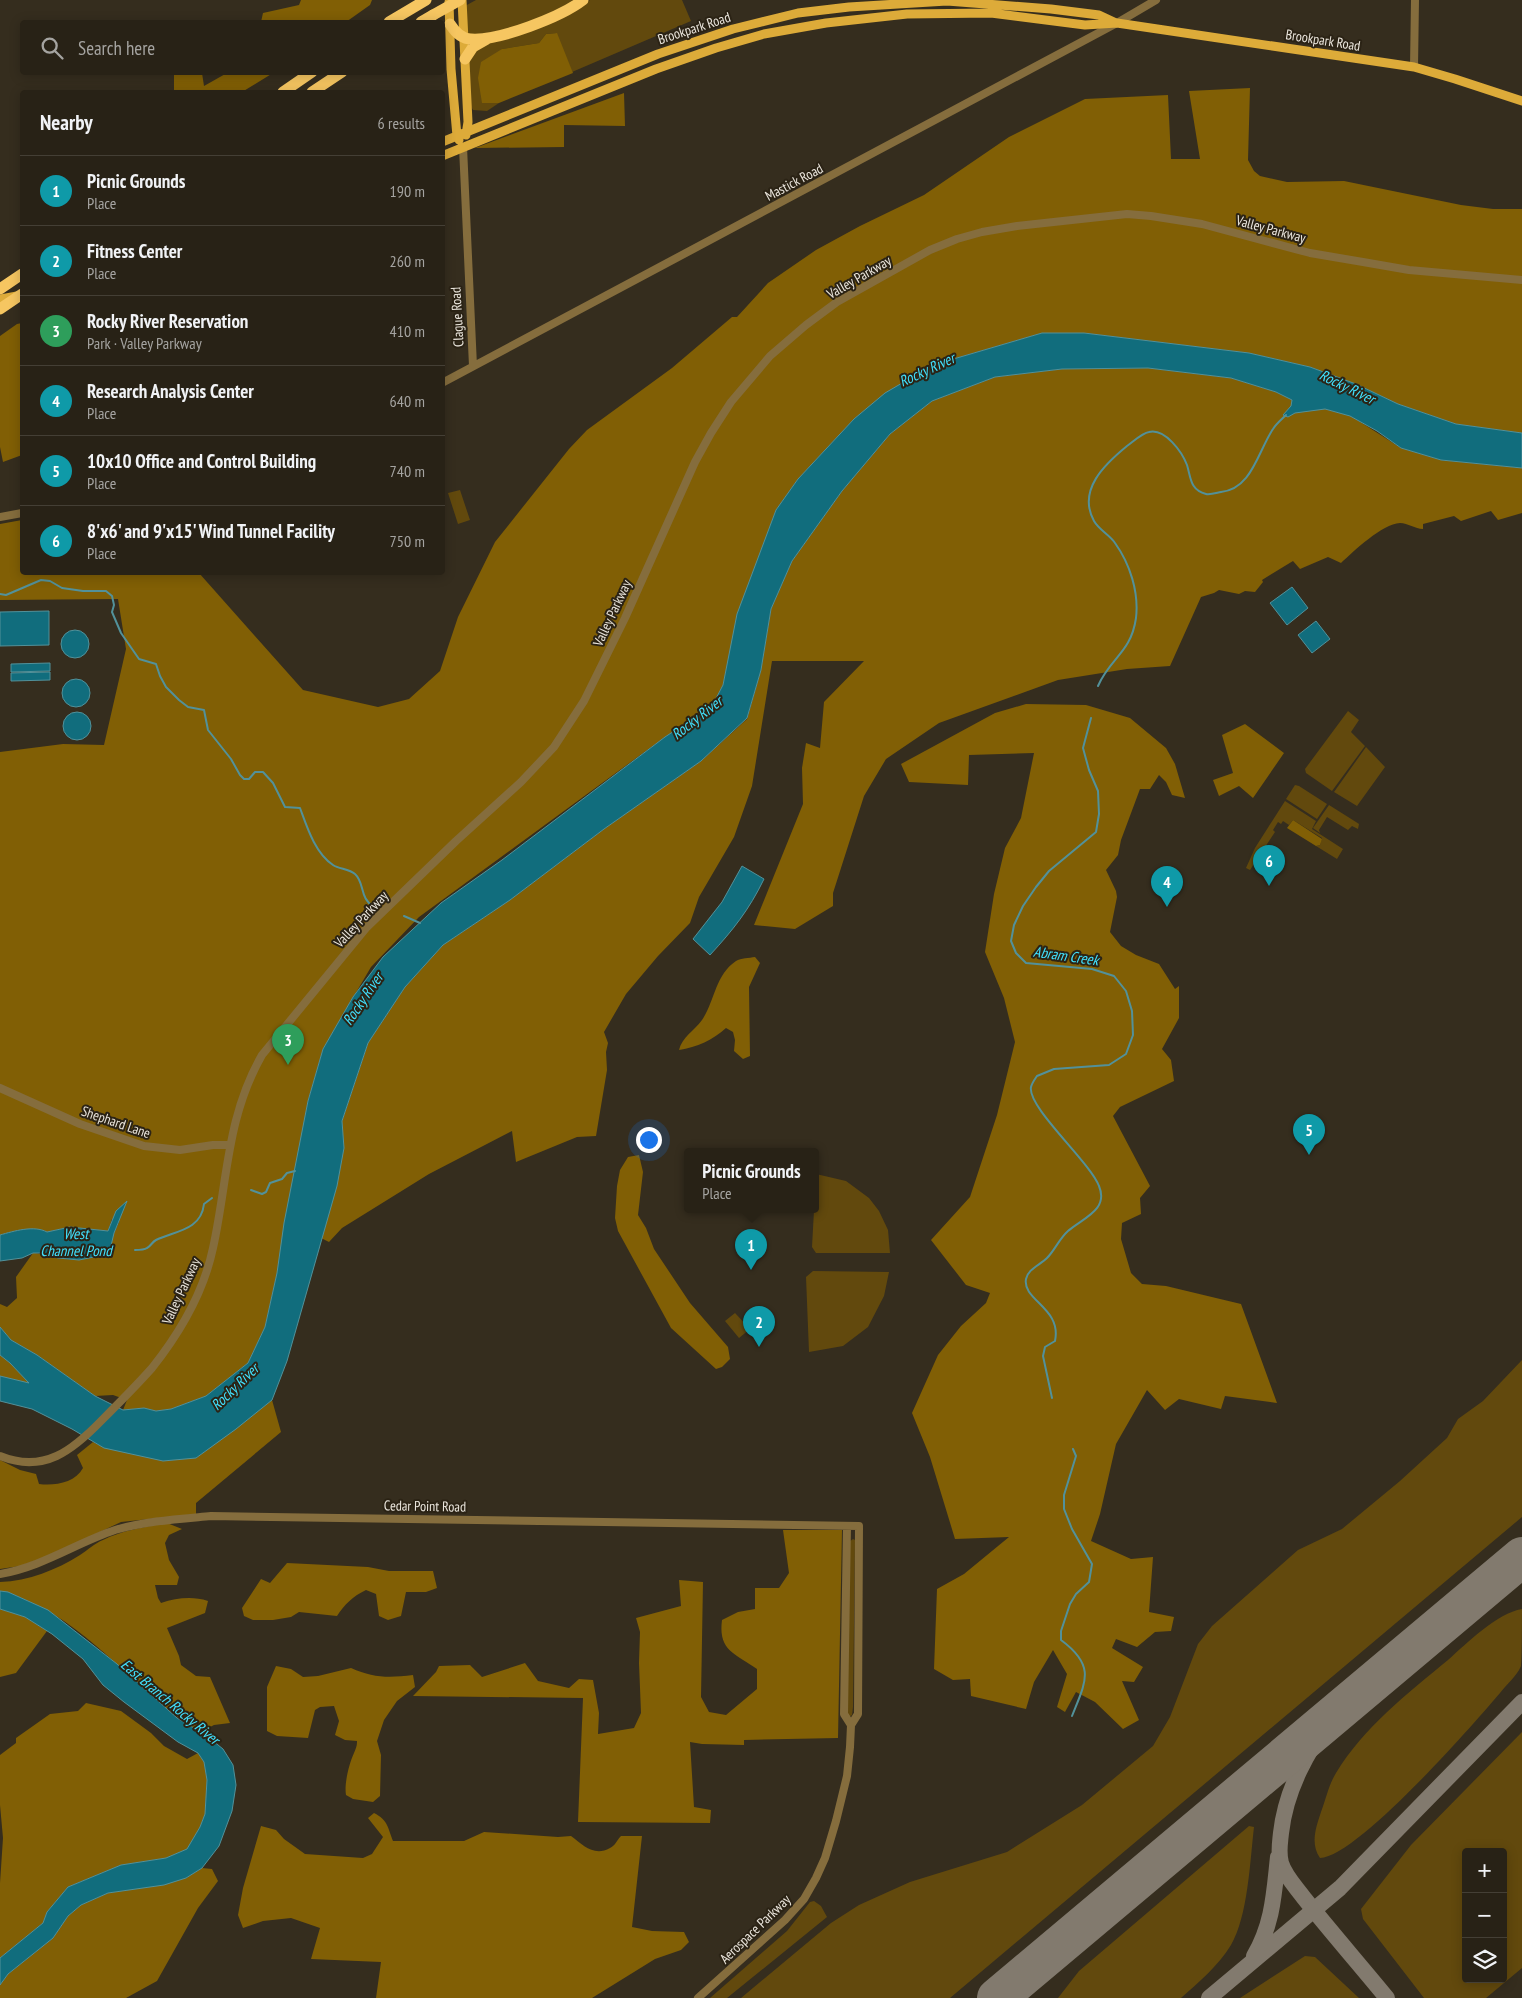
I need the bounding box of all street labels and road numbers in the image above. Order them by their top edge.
street label: Brookpark Road [655,8,733,48]
street label: Brookpark Road [1284,25,1362,55]
street label: Mastick Road [762,159,826,205]
street label: Valley Parkway [1233,211,1308,247]
street label: Valley Parkway [823,251,895,303]
street label: Clague Road [446,287,468,347]
street label: Valley Parkway [588,576,636,650]
street label: Valley Parkway [329,886,392,952]
street label: Shephard Lane [79,1102,153,1142]
street label: Valley Parkway [157,1254,205,1328]
street label: Cedar Point Road [384,1496,466,1516]
street label: Aerospace Parkway [716,1890,795,1967]

